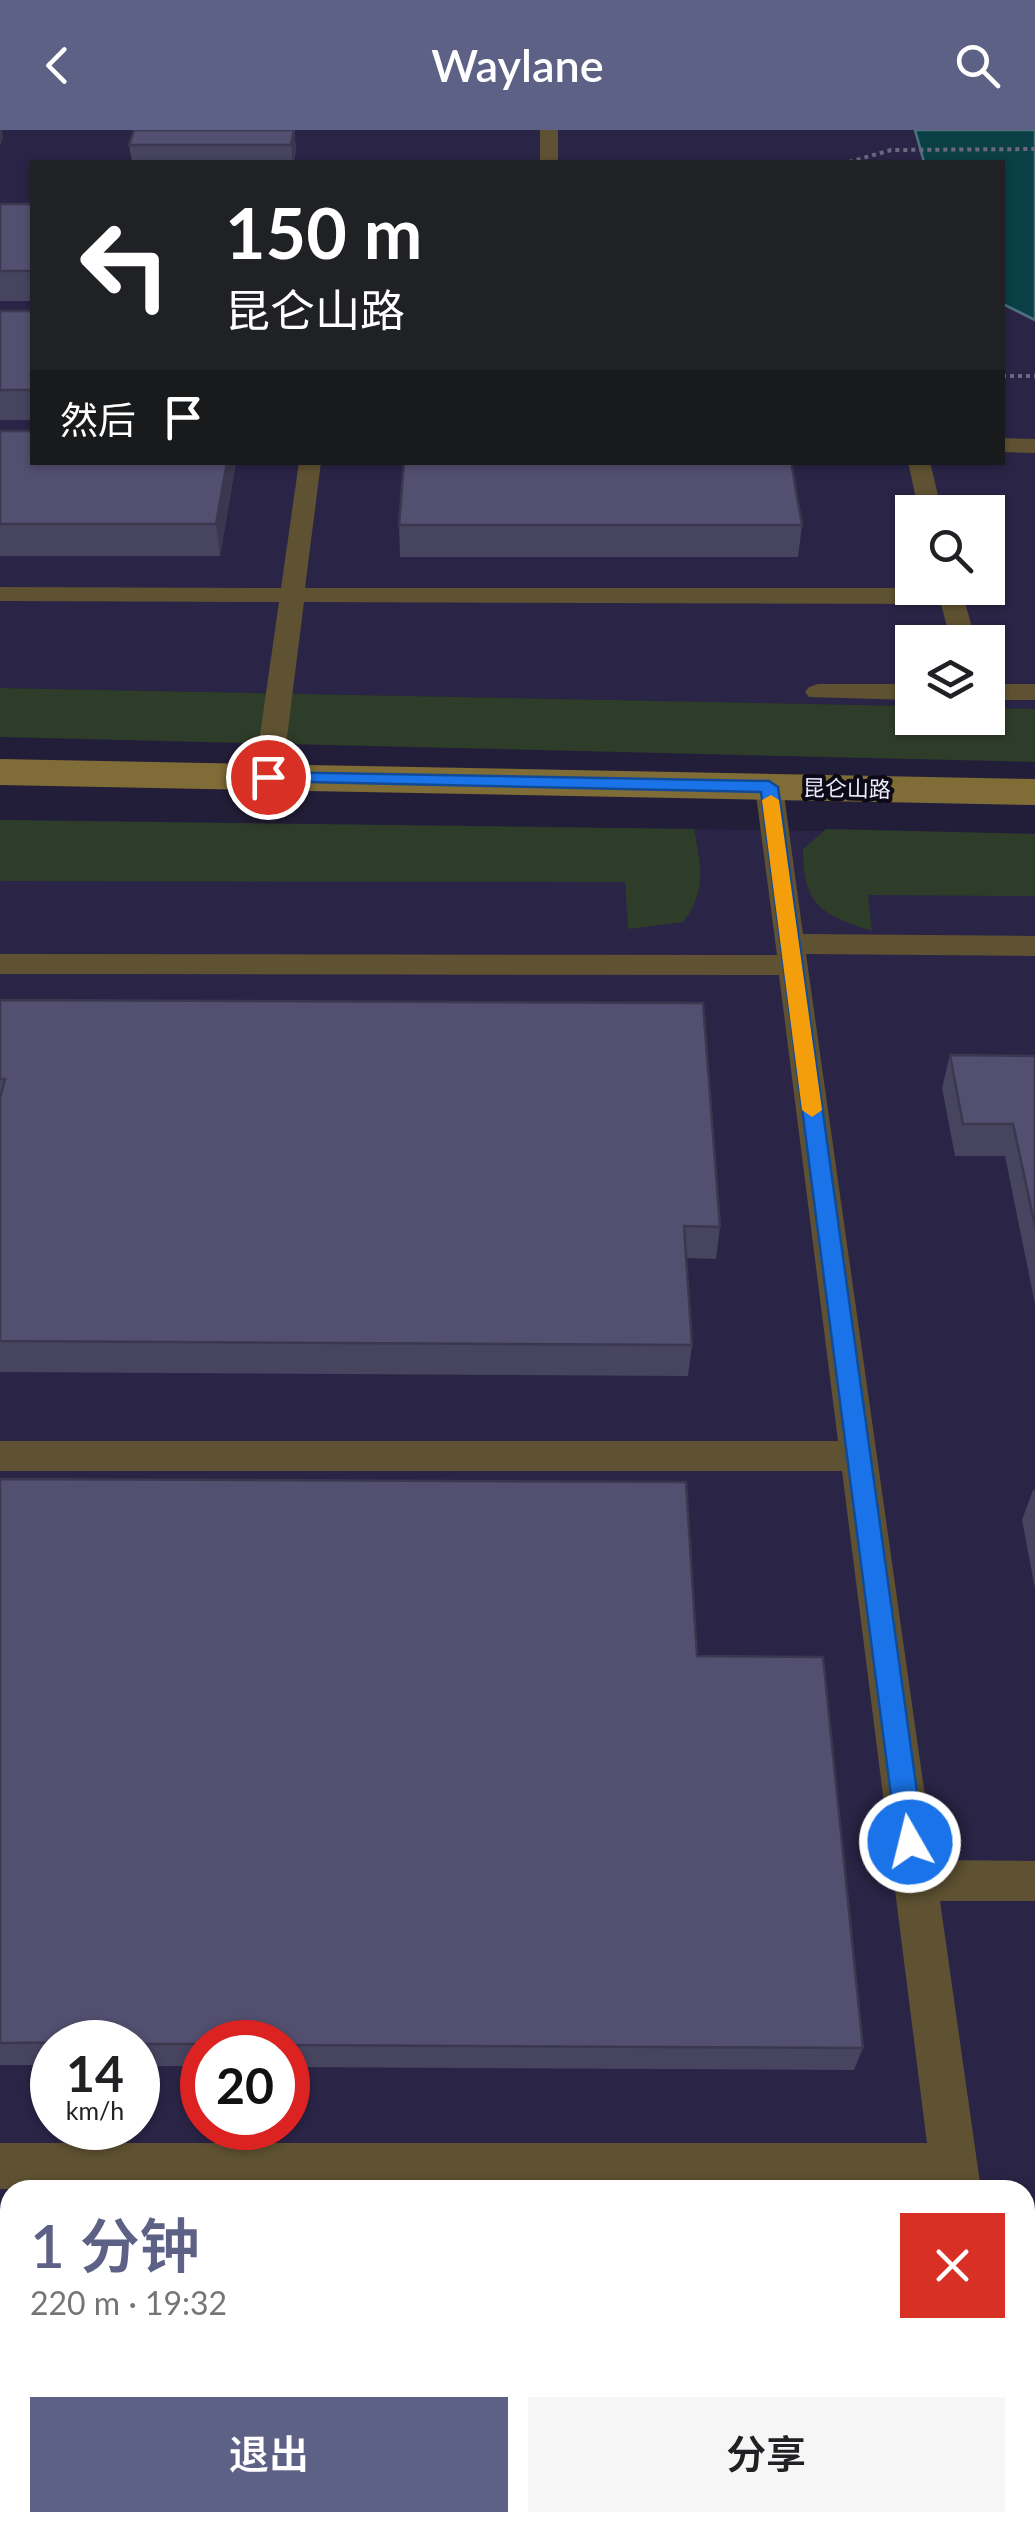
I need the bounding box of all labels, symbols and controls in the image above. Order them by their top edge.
icon: back [30,38,85,93]
text: Waylane [431,38,604,92]
icon: search [950,38,1005,93]
text: 150 m [225,190,422,274]
icon: left [60,200,190,330]
text: 昆仑山路 [225,283,405,337]
icon: arrive [156,390,211,445]
text: 然后 [60,396,136,442]
map controls [895,495,1005,735]
button: search [895,495,1005,605]
button: layers [895,625,1005,735]
pin [226,735,311,820]
icon: arrive [241,750,296,805]
street label: 昆仑山路 [803,774,891,802]
position arrow [858,1790,962,1894]
speed limit sign: 20 [180,2020,310,2150]
text: 14 [66,2043,124,2103]
text: km/h [66,2095,124,2125]
text: 1 分钟 [30,2209,200,2281]
button: close [900,2213,1005,2318]
text: 220 m · 19:32 [30,2283,227,2322]
button: 退出 [30,2397,508,2512]
button: 分享 [528,2397,1005,2512]

